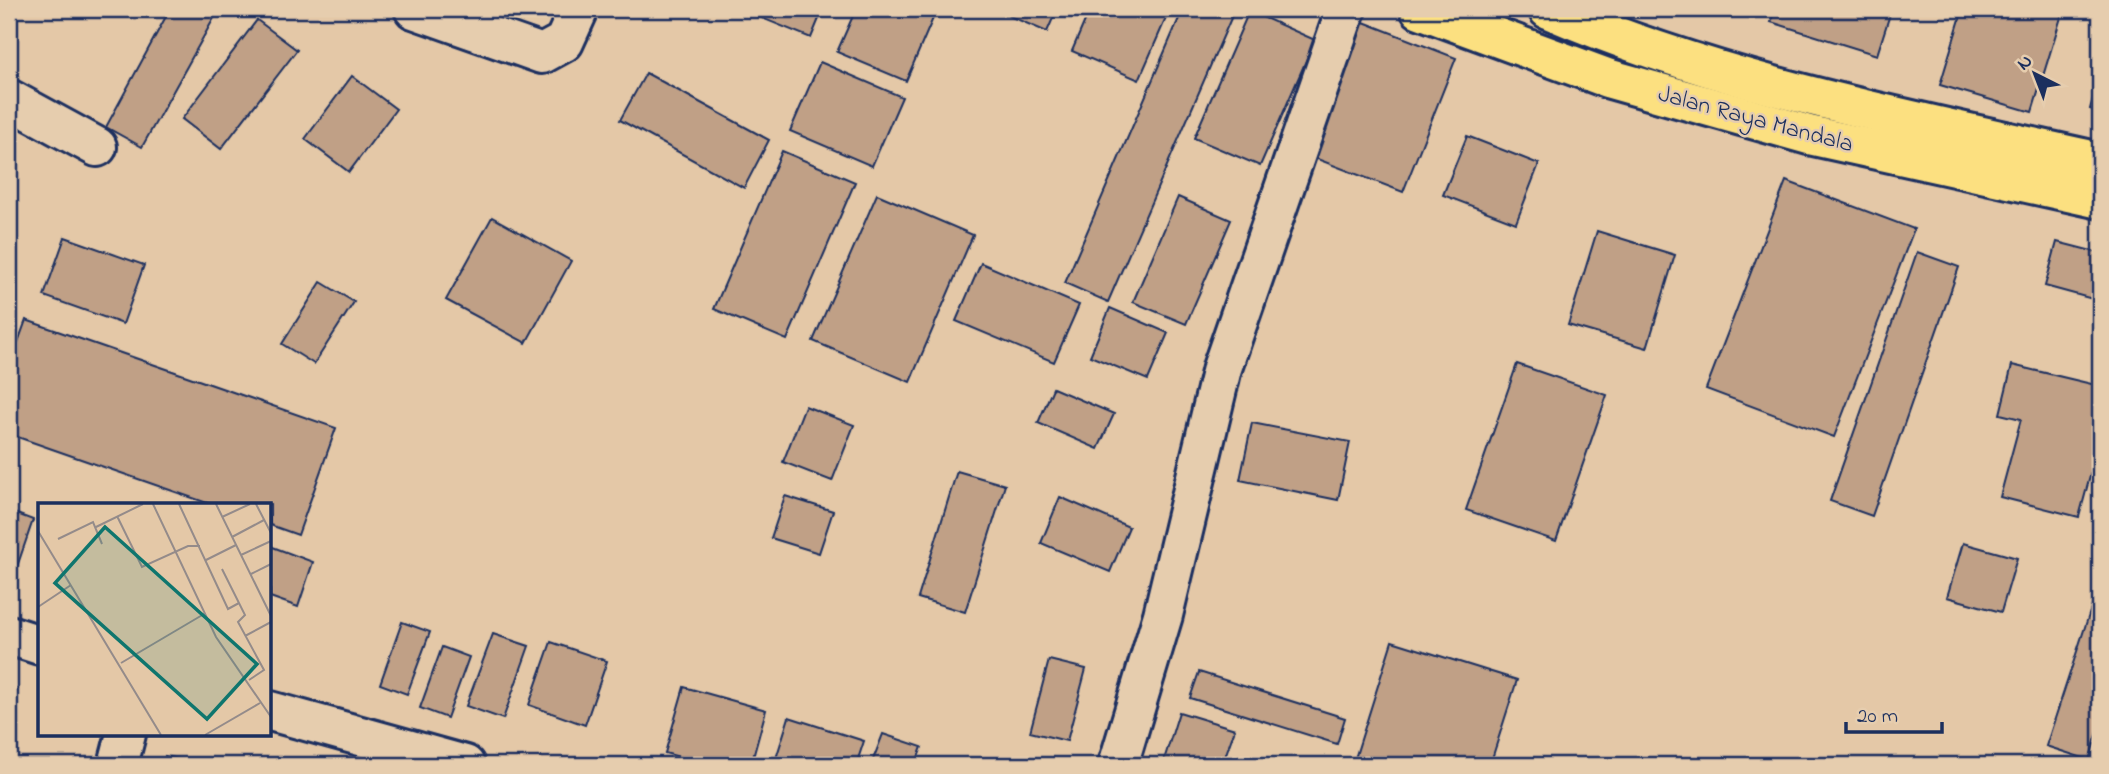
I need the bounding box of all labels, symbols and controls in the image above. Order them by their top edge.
north arrow [2000,38,2070,108]
text: N [2011,49,2039,78]
street label: Jalan Raya Mandala [1654,78,1857,164]
inset map [38,503,271,736]
scale bar [1846,690,1943,734]
text: 20 m [1857,702,1898,732]

